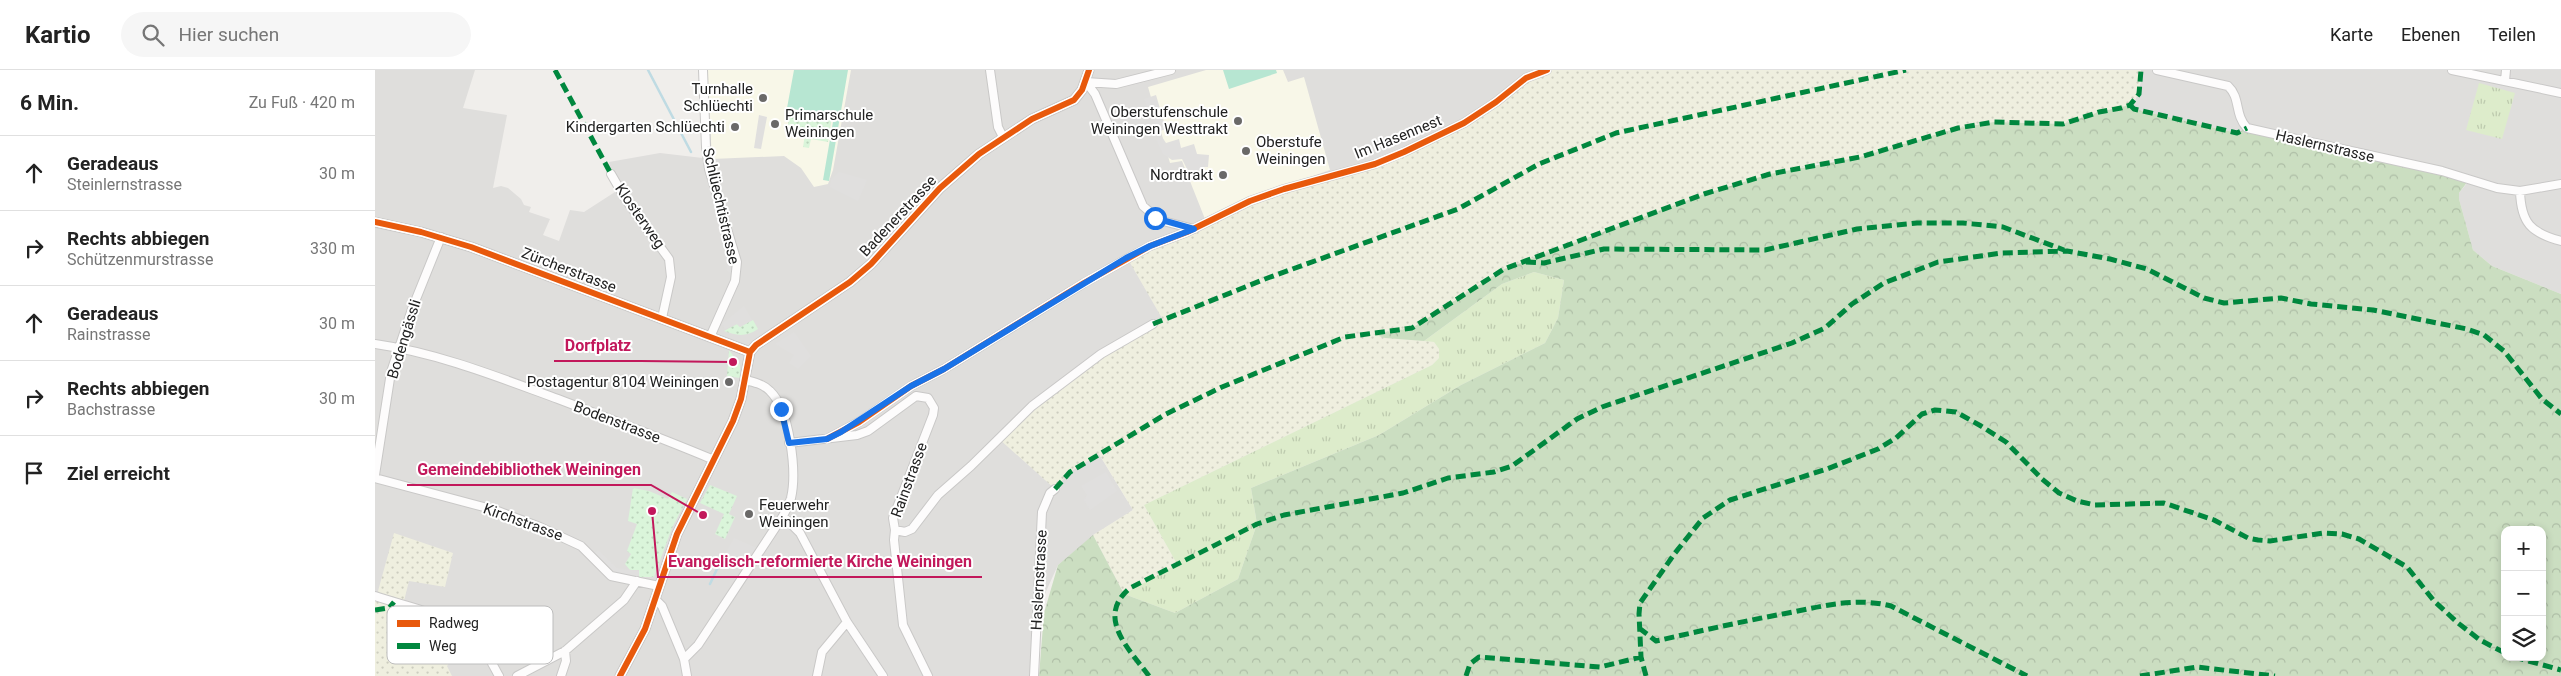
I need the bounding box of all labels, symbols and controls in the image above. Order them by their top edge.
search box [121,12,471,57]
text: Kartio [25,21,91,49]
icon: search [139,21,167,49]
text: Hier suchen [179,23,279,46]
text: Karte [2330,24,2373,45]
text: Ebenen [2401,24,2460,45]
text: Teilen [2488,24,2536,45]
place label: Turnhalle Schlüechti [683,80,753,115]
text: 6 Min. [20,91,79,115]
marker: Turnhalle Schlüechti [757,92,769,104]
text: Zu Fuß · 420 m [249,93,355,112]
place label: Oberstufenschule Weiningen Westtrakt [1091,103,1228,138]
place label: Primarschule Weiningen [785,106,873,141]
street label: Im Hasennest [1352,111,1444,163]
marker: Oberstufenschule Weiningen Westtrakt [1232,115,1244,127]
place label: Kindergarten Schlüechti [566,118,725,136]
marker: Primarschule Weiningen [769,118,781,130]
marker: Kindergarten Schlüechti [729,121,741,133]
street label: Haslernstrasse [2274,126,2376,166]
place label: Oberstufe Weiningen [1256,133,1326,168]
marker: Oberstufe Weiningen [1240,145,1252,157]
street label: Schlüechtistrasse [699,146,743,266]
text: Geradeaus [67,152,159,175]
icon: ahead [20,159,48,187]
text: 30 m [319,164,355,183]
place label: Nordtrakt [1150,166,1213,184]
marker: Nordtrakt [1217,169,1229,181]
street label: Badenerstrasse [856,172,940,260]
text: Steinlernstrasse [67,175,182,194]
street label: Klosterweg [611,180,669,252]
route start [1144,207,1167,230]
text: Rechts abbiegen [67,227,209,250]
icon: right [20,234,48,262]
text: 330 m [310,239,355,258]
street label: Zürcherstrasse [519,244,619,296]
text: Schützenmurstrasse [67,250,213,269]
street label: Bodengässli [383,297,425,381]
text: Geradeaus [67,302,159,325]
icon: ahead [20,309,48,337]
text: 30 m [319,314,355,333]
text: Rainstrasse [67,325,151,344]
callout: Dorfplatz [554,330,641,361]
text: Dorfplatz [565,336,631,355]
place label: Postagentur 8104 Weiningen [527,373,719,391]
marker: Postagentur 8104 Weiningen [723,376,735,388]
text: Rechts abbiegen [67,377,209,400]
icon: right [20,384,48,412]
text: 30 m [319,389,355,408]
street label: Bodenstrasse [571,397,663,447]
route end [770,398,793,421]
text: Bachstrasse [67,400,155,419]
street label: Rainstrasse [887,440,931,520]
callout: Gemeindebibliothek Weiningen [407,454,651,485]
icon: arrive [20,459,48,487]
text: Gemeindebibliothek Weiningen [417,460,641,479]
text: Ziel erreicht [67,462,170,485]
place label: Feuerwehr Weiningen [759,496,829,531]
street label: Kirchstrasse [481,499,565,545]
marker: Feuerwehr Weiningen [743,508,755,520]
map controls [2501,526,2546,661]
button: + [2501,526,2546,571]
street label: Haslernstrasse [1027,529,1051,631]
callout: Evangelisch-reformierte Kirche Weiningen [658,546,982,577]
text: Evangelisch-reformierte Kirche Weiningen [668,552,972,571]
button: − [2501,571,2546,616]
legend [387,606,553,664]
text: Radweg [429,615,479,631]
button: layers [2501,616,2546,661]
text: Weg [429,638,457,654]

